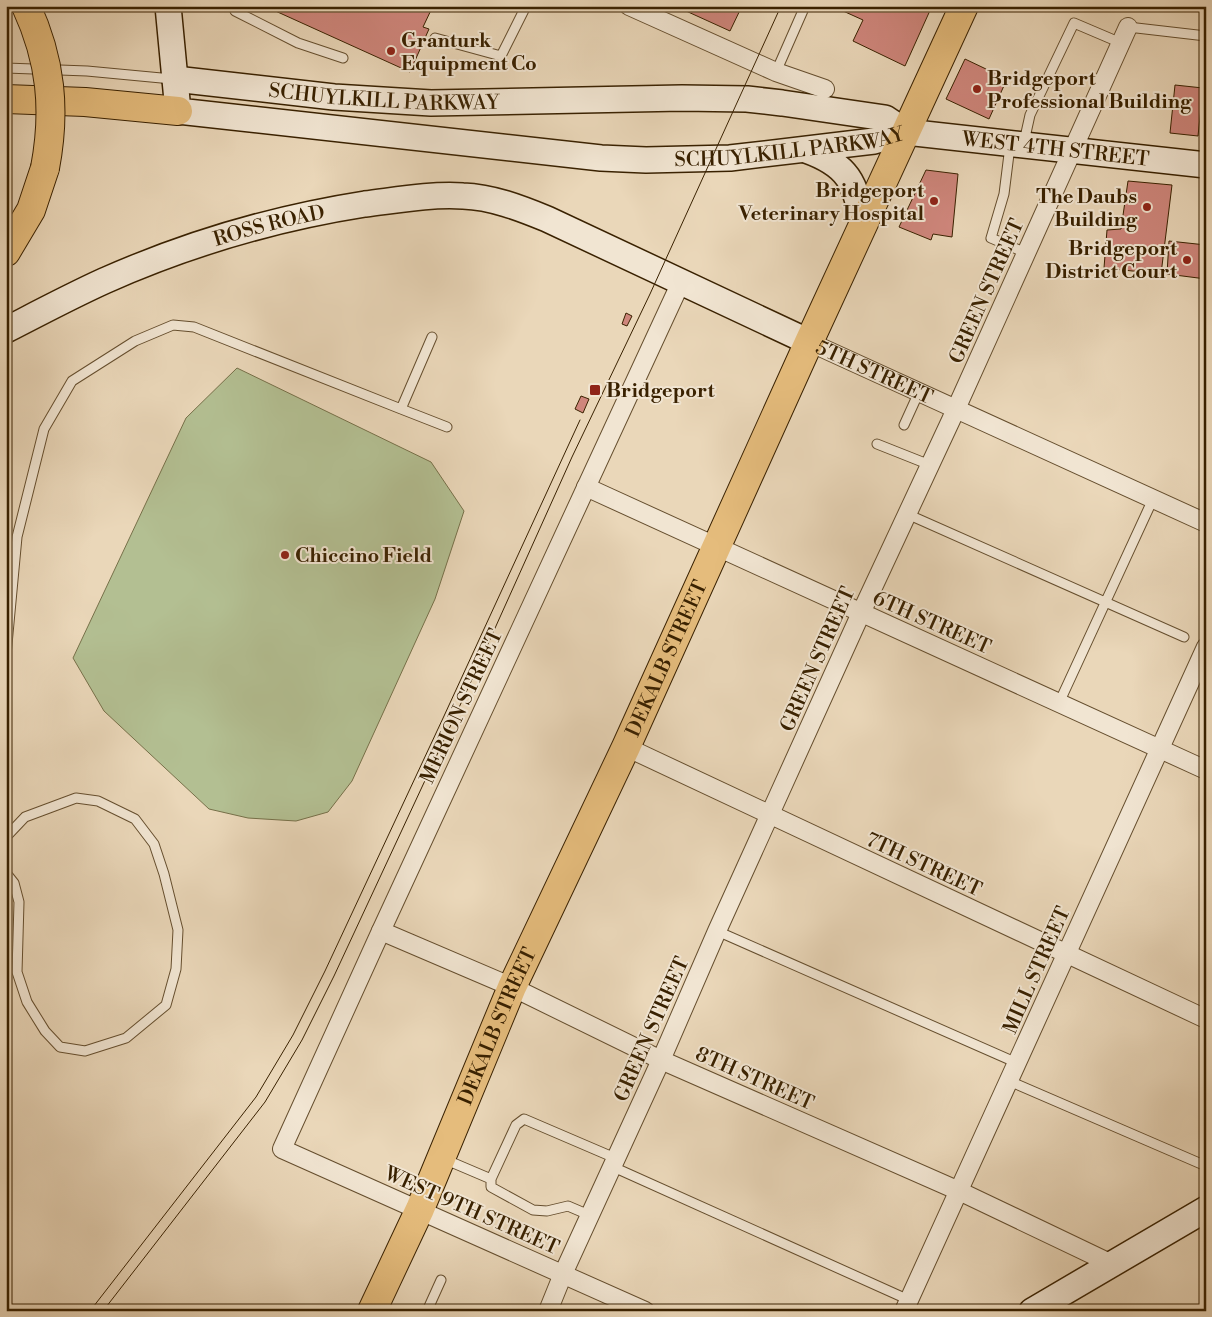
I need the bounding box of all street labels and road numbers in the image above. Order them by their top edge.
street label: SCHUYLKILL PARKWAY [267,79,500,117]
street label: SCHUYLKILL PARKWAY [674,122,908,173]
street label: WEST 4TH STREET [959,127,1151,173]
street label: ROSS ROAD [210,200,327,253]
street label: GREEN STREET [944,215,1030,368]
street label: 5TH STREET [811,336,936,411]
street label: DEKALB STREET [621,577,714,741]
street label: GREEN STREET [775,583,861,736]
street label: 6TH STREET [868,586,994,661]
street label: MERION STREET [416,625,509,788]
street label: 7TH STREET [861,828,985,903]
street label: MILL STREET [998,903,1077,1038]
street label: DEKALB STREET [453,944,543,1109]
street label: GREEN STREET [609,953,695,1106]
street label: 8TH STREET [691,1042,818,1117]
street label: WEST 9TH STREET [379,1161,563,1261]

